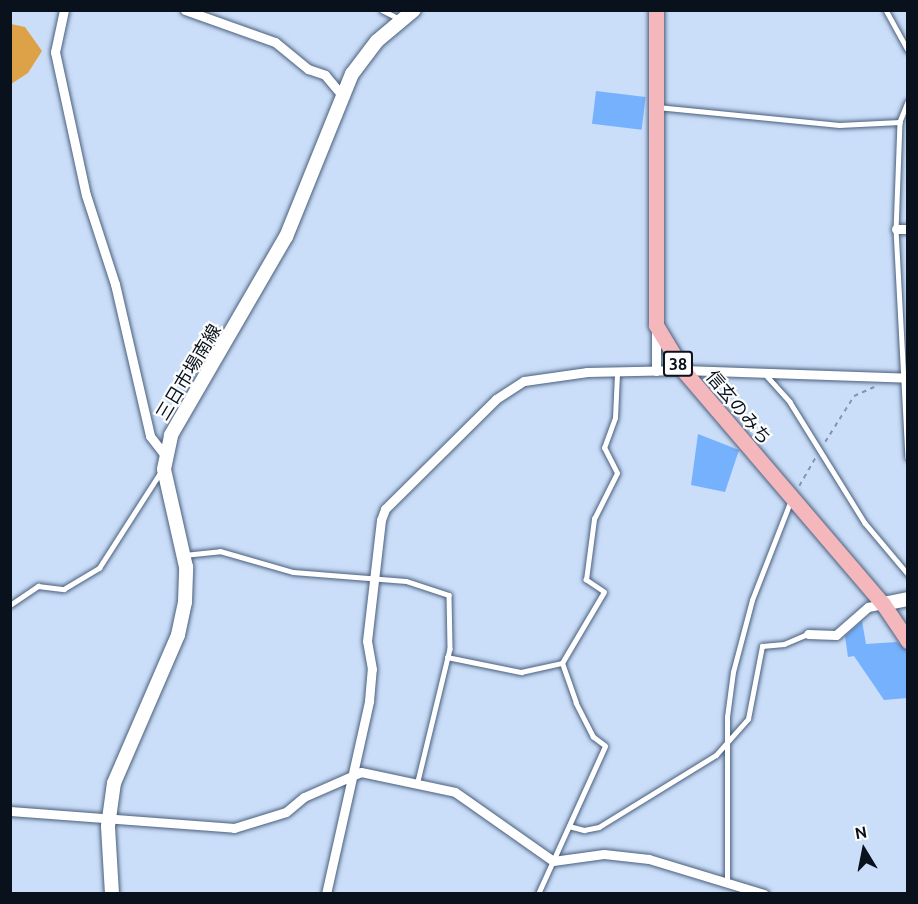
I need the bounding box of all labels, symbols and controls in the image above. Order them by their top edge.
street label: 三日市場南線 [151,320,225,424]
road number: 38 [662,351,694,377]
street label: 信玄のみち [702,366,776,448]
north arrow [834,820,894,880]
text: N [853,822,868,842]

